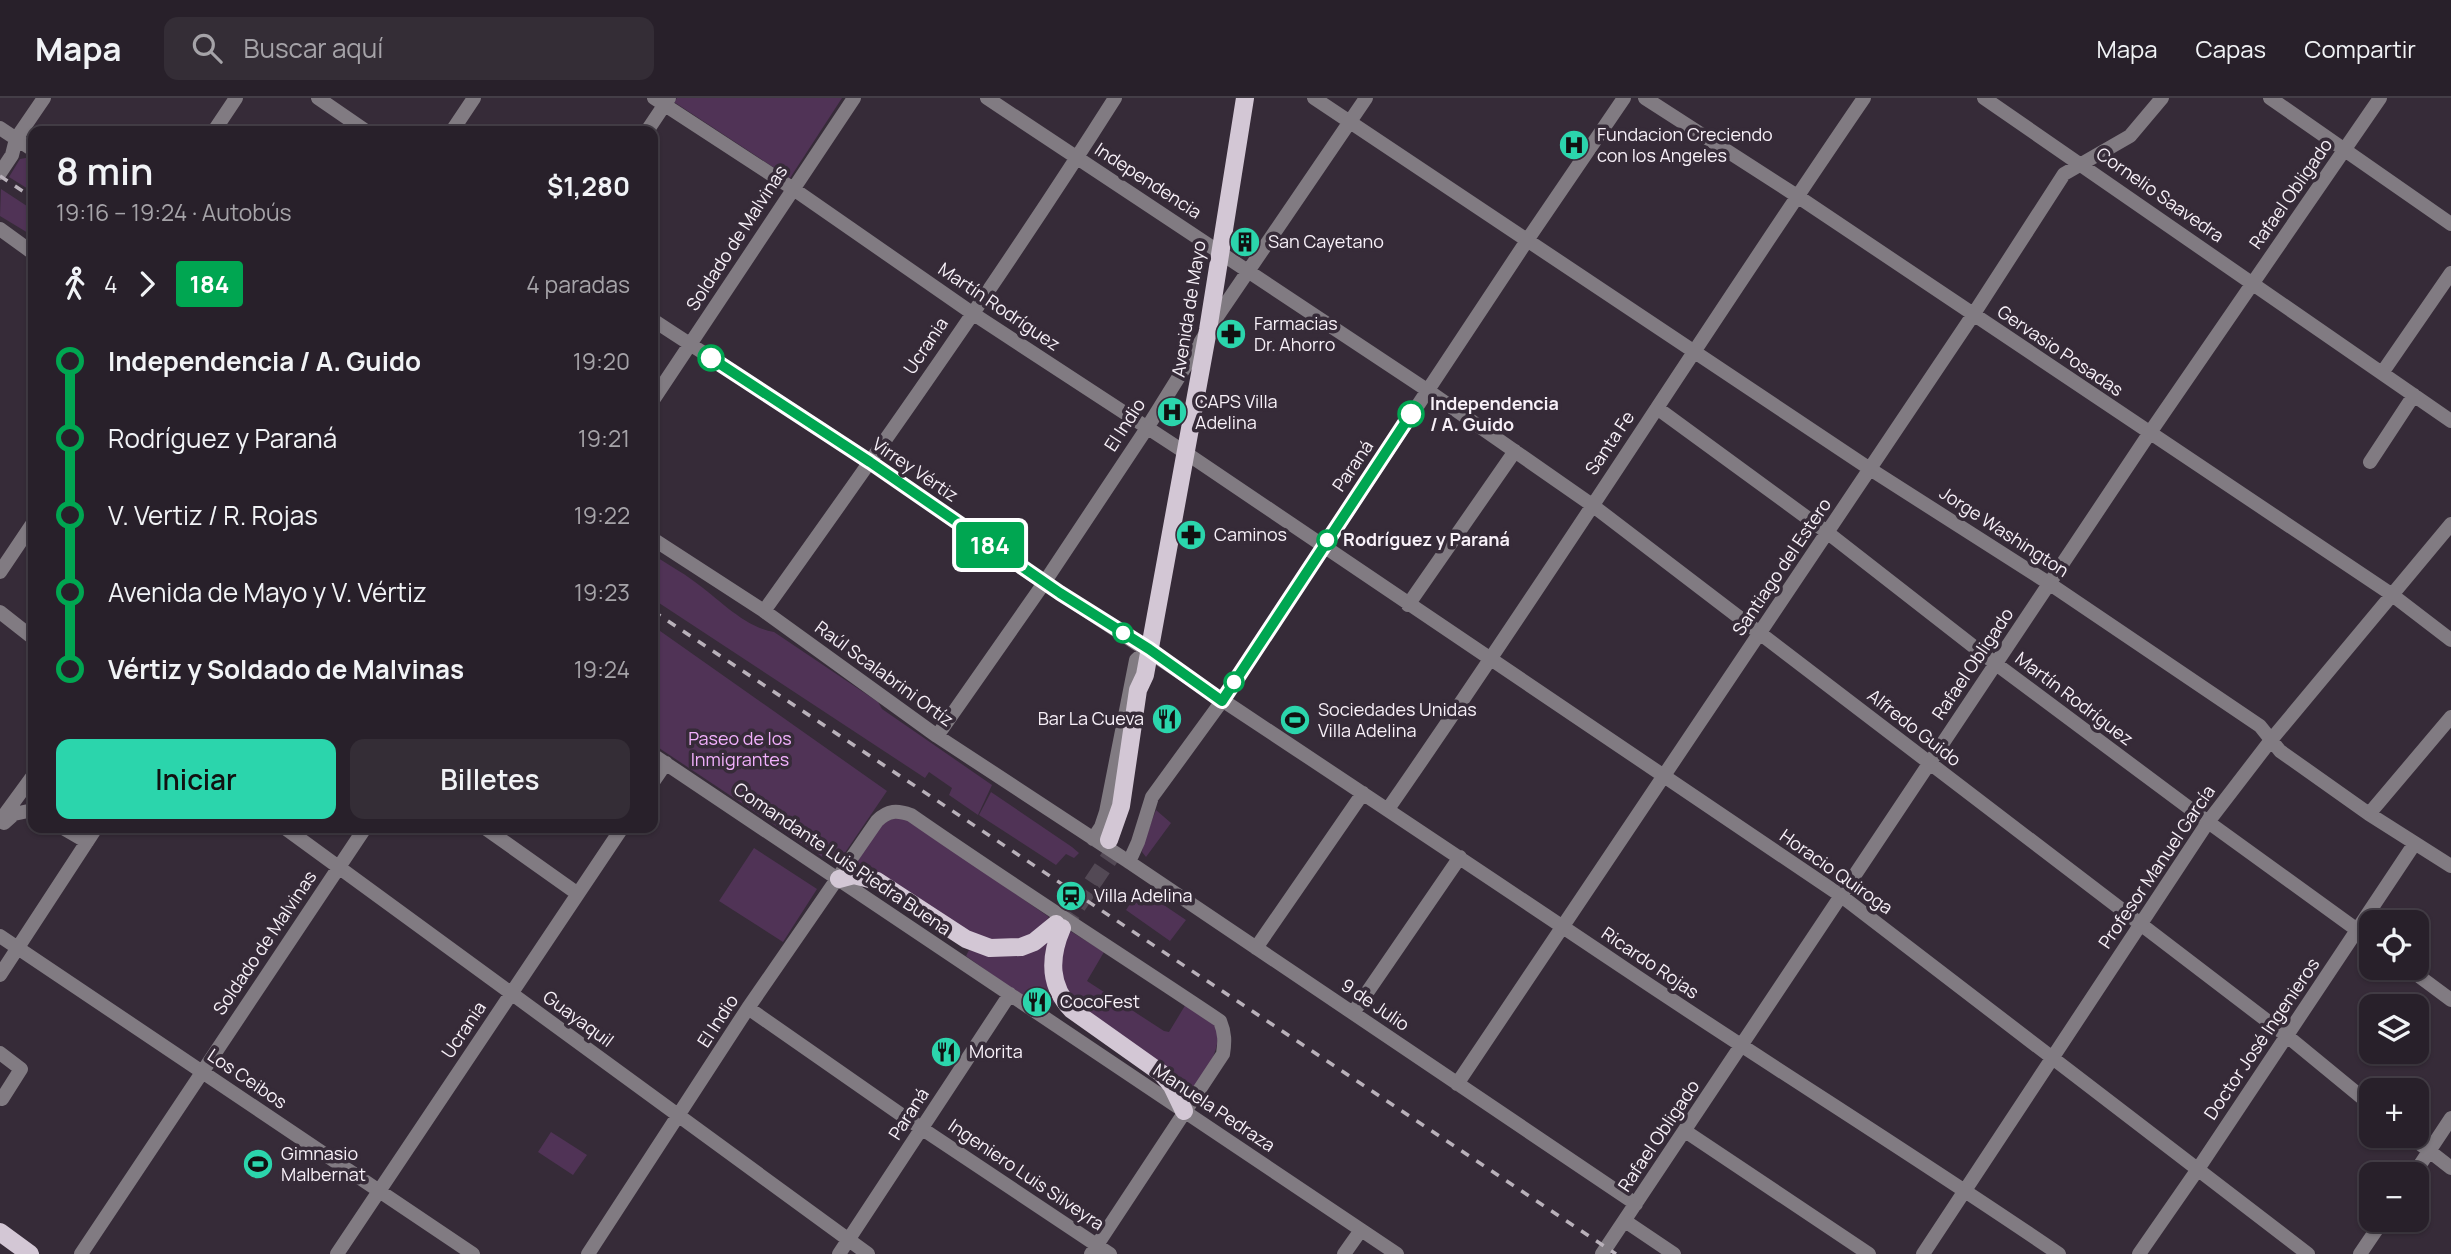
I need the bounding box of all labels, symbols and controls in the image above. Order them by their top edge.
search box [164,17,654,80]
text: Mapa [35,26,122,71]
icon: search [188,29,226,67]
text: Buscar aquí [244,30,383,66]
text: Mapa [2097,32,2158,65]
text: Capas [2196,32,2266,65]
text: Compartir [2304,32,2416,65]
place label: Fundacion Creciendo con los Angeles [1597,122,1773,167]
hospital icon: Fundacion Creciendo con los Angeles [1557,128,1591,162]
street label: Rafael Obligado [2243,133,2337,253]
street label: Independencia [1091,137,1207,224]
street label: Cornelio Saavedra [2092,141,2229,247]
text: 8 min [56,144,153,196]
street label: Soldado de Malvinas [680,160,792,315]
text: $1,280 [547,168,630,204]
text: 19:16 – 19:24 · Autobús [56,196,292,228]
building icon: San Cayetano [1228,225,1262,259]
place label: San Cayetano [1268,229,1384,253]
street label: Avenida de Mayo [1165,239,1211,379]
street label: Martín Rodríguez [934,256,1065,356]
icon: walk [56,265,94,303]
icon: forward [128,265,166,303]
text: 184 [190,267,229,300]
text: 4 [104,268,118,300]
text: 4 paradas [526,268,630,300]
street label: Gervasio Posadas [1993,299,2128,401]
place label: Farmacias Dr. Ahorro [1254,311,1338,356]
street label: Ucrania [897,312,953,379]
pharmacy icon: Farmacias Dr. Ahorro [1214,317,1248,351]
text: Independencia / A. Guido [108,343,421,379]
text: 19:20 [573,345,630,377]
unlabelled marker [698,345,724,371]
place label: CAPS Villa Adelina [1195,389,1278,434]
place label: Independencia / A. Guido [1430,391,1559,436]
street label: El Indio [1098,393,1150,455]
hospital icon: CAPS Villa Adelina [1155,395,1189,429]
marker: Independencia / A. Guido [1398,401,1424,427]
street label: Santa Fe [1579,406,1639,479]
text: Rodríguez y Paraná [108,420,337,456]
text: 19:21 [578,422,630,454]
street label: Virrey Vértiz [868,432,963,507]
street label: Paraná [1326,435,1378,496]
street label: Jorge Washington [1935,480,2074,582]
street label: Santiago del Estero [1726,493,1836,640]
text: V. Vertiz / R. Rojas [108,497,318,533]
text: 19:22 [574,499,630,531]
pharmacy icon: Caminos [1174,518,1208,552]
line badge: 184 [950,522,1030,568]
place label: Caminos [1214,522,1287,546]
place label: Rodríguez y Paraná [1343,527,1510,551]
text: 184 [970,528,1010,561]
marker: Rodríguez y Paraná [1317,530,1337,550]
text: Avenida de Mayo y V. Vértiz [108,574,427,610]
text: 19:23 [574,576,630,608]
street label: Rafael Obligado [1926,603,2018,724]
street label: Raúl Scalabrini Ortíz [811,615,959,731]
unlabelled marker [1113,623,1133,643]
street label: Martín Rodríguez [2011,646,2139,751]
text: Vértiz y Soldado de Malvinas [108,651,464,687]
text: 19:24 [574,653,630,685]
unlabelled marker [1224,672,1244,692]
street label: Alfredo Guido [1863,683,1966,771]
place label: Sociedades Unidas Villa Adelina [1318,697,1477,742]
restaurant icon: Bar La Cueva [1150,702,1184,736]
sports icon: Sociedades Unidas Villa Adelina [1278,703,1312,737]
place label: Bar La Cueva [1038,706,1144,730]
park label: Paseo de los Inmigrantes [688,726,792,771]
button: Iniciar [56,739,336,819]
button: Billetes [350,739,630,819]
street label: Comandante Luis Piedra Buena [729,776,956,940]
street label: Profesor Manuel García [2092,780,2220,953]
street label: Horacio Quiroga [1775,823,1898,919]
street label: Soldado de Malvinas [207,866,321,1019]
station icon: Villa Adelina [1054,879,1088,913]
place label: Villa Adelina [1094,883,1192,907]
map controls [2359,910,2429,1232]
button: locate [2359,910,2429,980]
street label: Ricardo Rojas [1597,921,1704,1004]
street label: Doctor José Ingenieros [2198,953,2324,1124]
street label: 9 de Julio [1337,973,1414,1036]
street label: Guayaquil [538,984,619,1052]
restaurant icon: CocoFest [1020,985,1054,1019]
street label: El Indio [691,989,743,1051]
place label: CocoFest [1060,989,1140,1013]
button: layers [2359,994,2429,1064]
street label: Ucrania [435,996,491,1063]
restaurant icon: Morita [929,1035,963,1069]
place label: Morita [969,1039,1023,1063]
street label: Los Ceibos [203,1043,292,1114]
street label: Manuela Pedraza [1149,1058,1280,1157]
street label: Rafael Obligado [1612,1075,1704,1196]
button: + [2359,1078,2429,1148]
street label: Paraná [882,1083,934,1144]
street label: Ingeniero Luis Silveyra [944,1113,1109,1235]
place label: Gimnasio Malbernat [281,1141,366,1186]
sports icon: Gimnasio Malbernat [241,1147,275,1181]
button: − [2359,1162,2429,1232]

